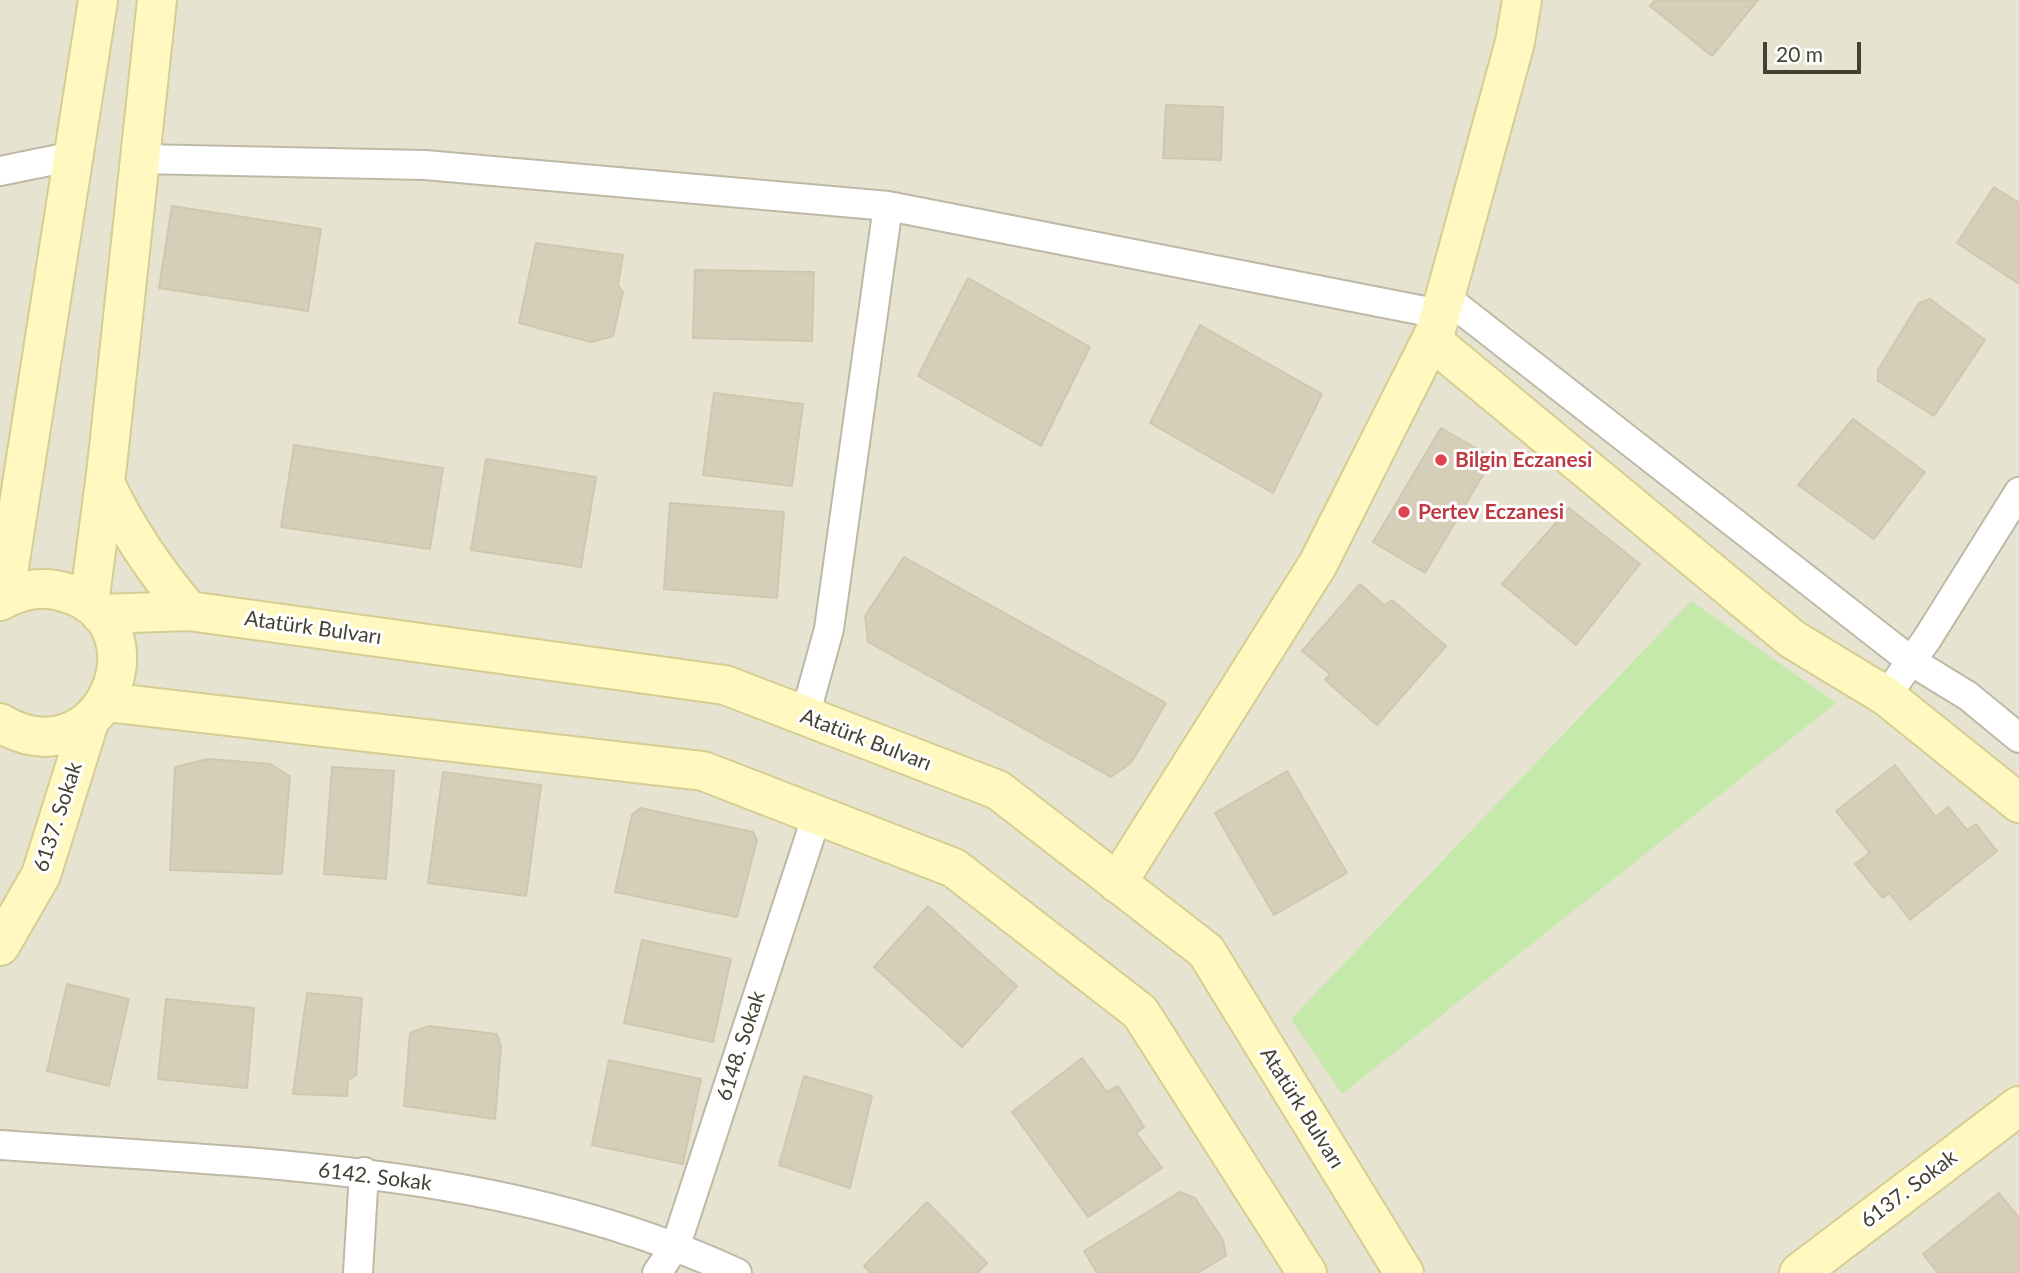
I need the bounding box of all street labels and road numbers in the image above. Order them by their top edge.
street label: Atatürk Bulvarı [243,606,383,650]
street label: Atatürk Bulvarı [797,703,935,777]
street label: 6137. Sokak [28,759,88,875]
street label: 6148. Sokak [711,988,771,1104]
street label: Atatürk Bulvarı [1255,1043,1349,1173]
street label: 6137. Sokak [1856,1145,1962,1233]
street label: 6142. Sokak [317,1158,433,1196]

